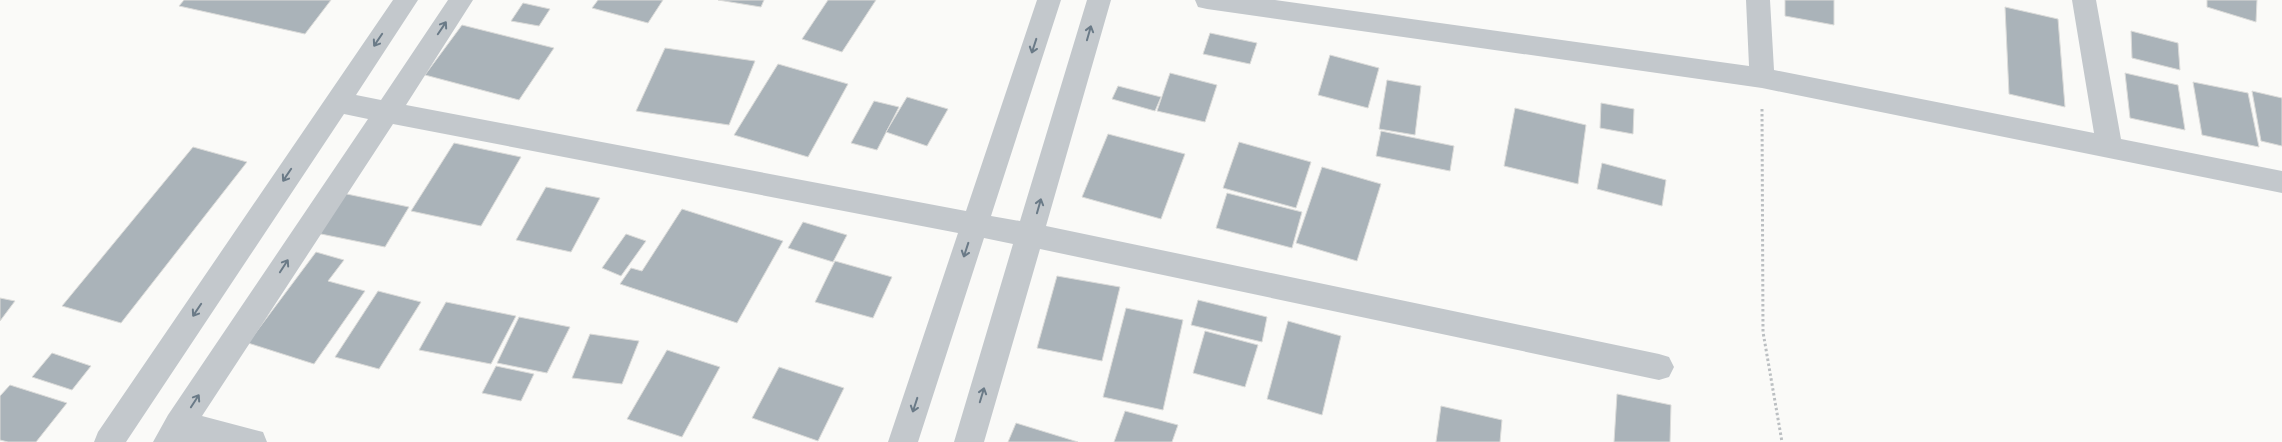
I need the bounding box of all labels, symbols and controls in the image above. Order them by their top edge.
one-way arrow [437,22,447,36]
one-way arrow [1085,26,1095,42]
one-way arrow [373,33,383,47]
one-way arrow [1028,38,1038,54]
one-way arrow [282,168,293,182]
one-way arrow [1034,198,1044,214]
one-way arrow [961,242,970,258]
one-way arrow [280,259,290,273]
one-way arrow [192,303,202,317]
one-way arrow [978,388,988,404]
one-way arrow [190,395,200,409]
one-way arrow [910,396,919,412]

